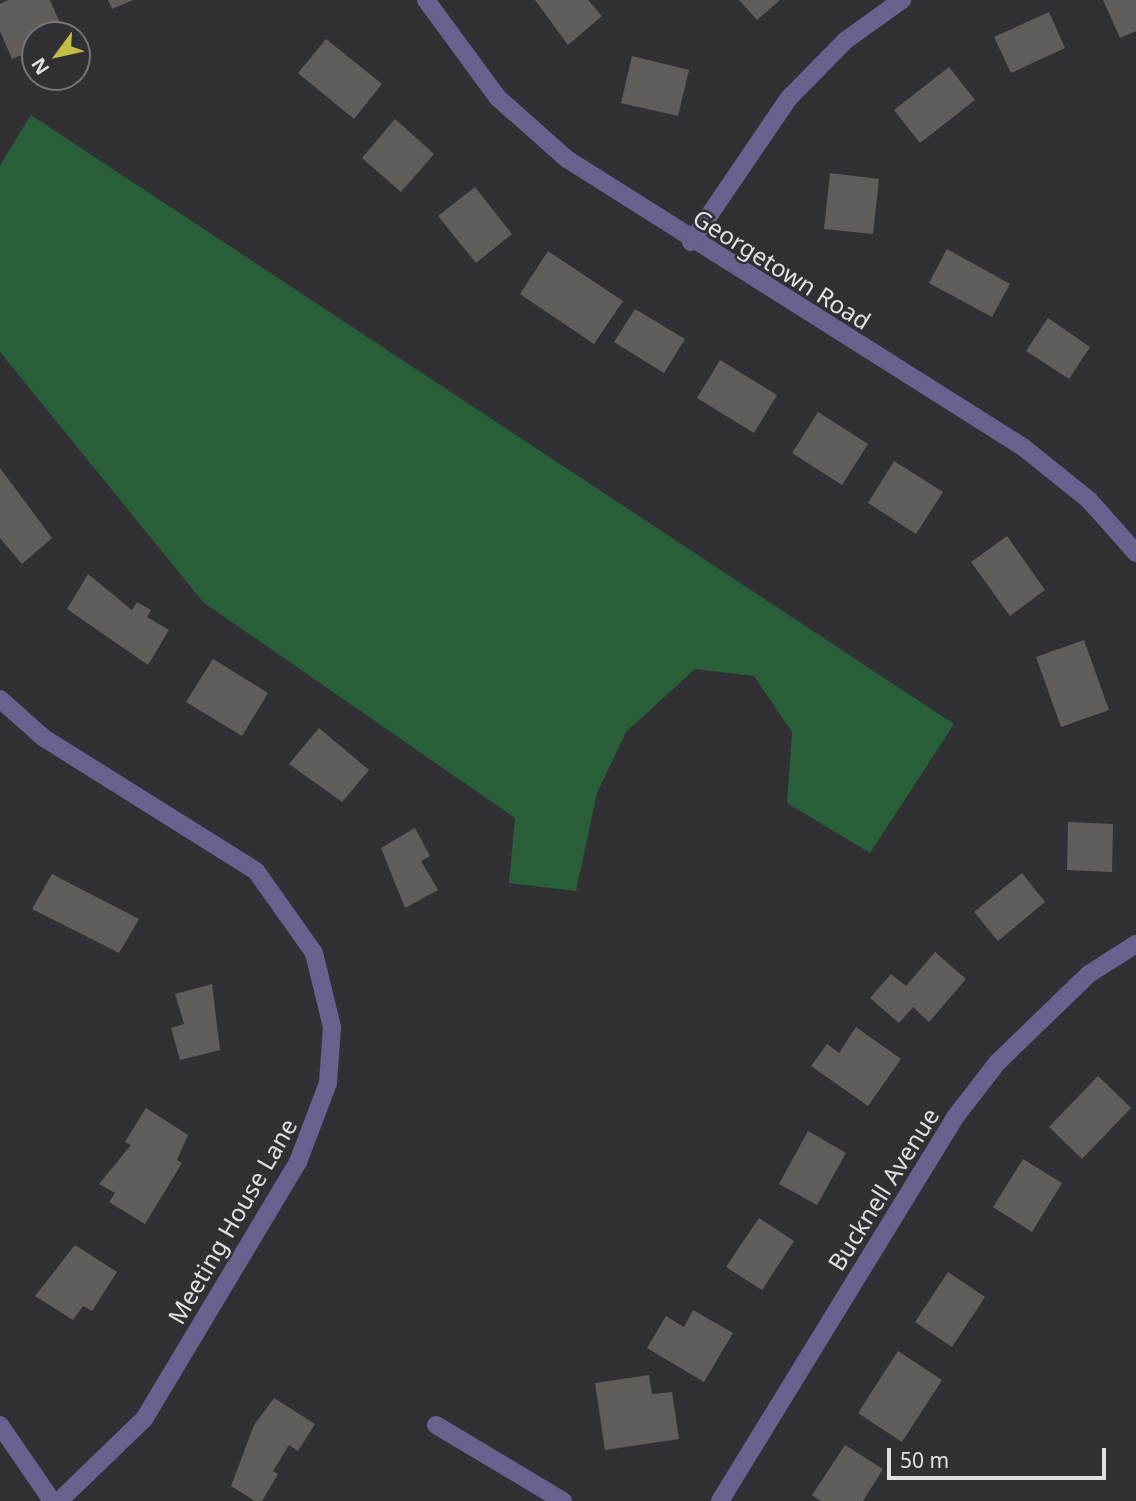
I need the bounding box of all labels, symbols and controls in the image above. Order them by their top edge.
north arrow [21,21,91,91]
text: N [25,53,55,80]
street label: Georgetown Road [688,203,876,335]
street label: Bucknell Avenue [821,1102,945,1276]
street label: Meeting House Lane [161,1113,303,1329]
scale bar [891,1434,1110,1478]
text: 50 m [900,1446,949,1474]

